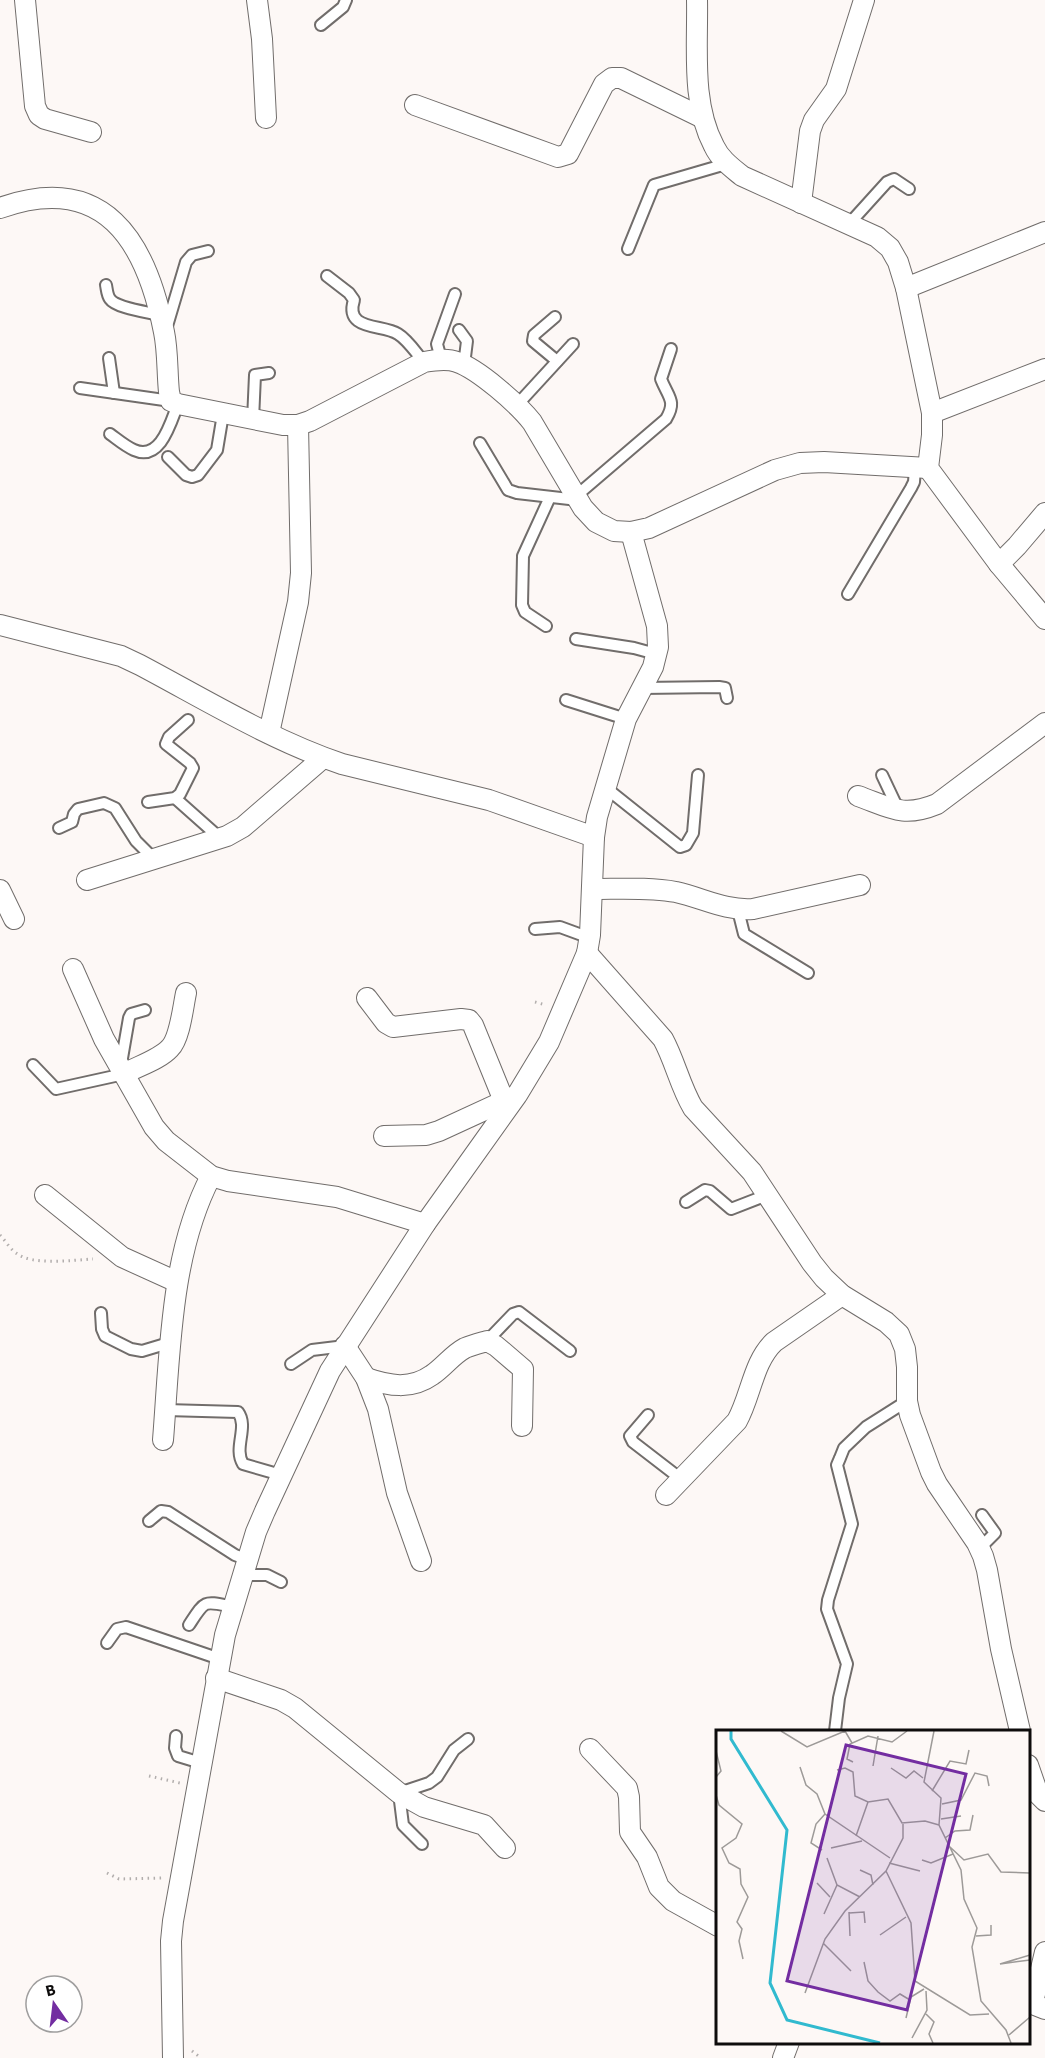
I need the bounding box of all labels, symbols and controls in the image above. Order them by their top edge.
inset map [716,1730,1030,2043]
north arrow [24,1974,84,2034]
text: B [43,1978,58,2002]

